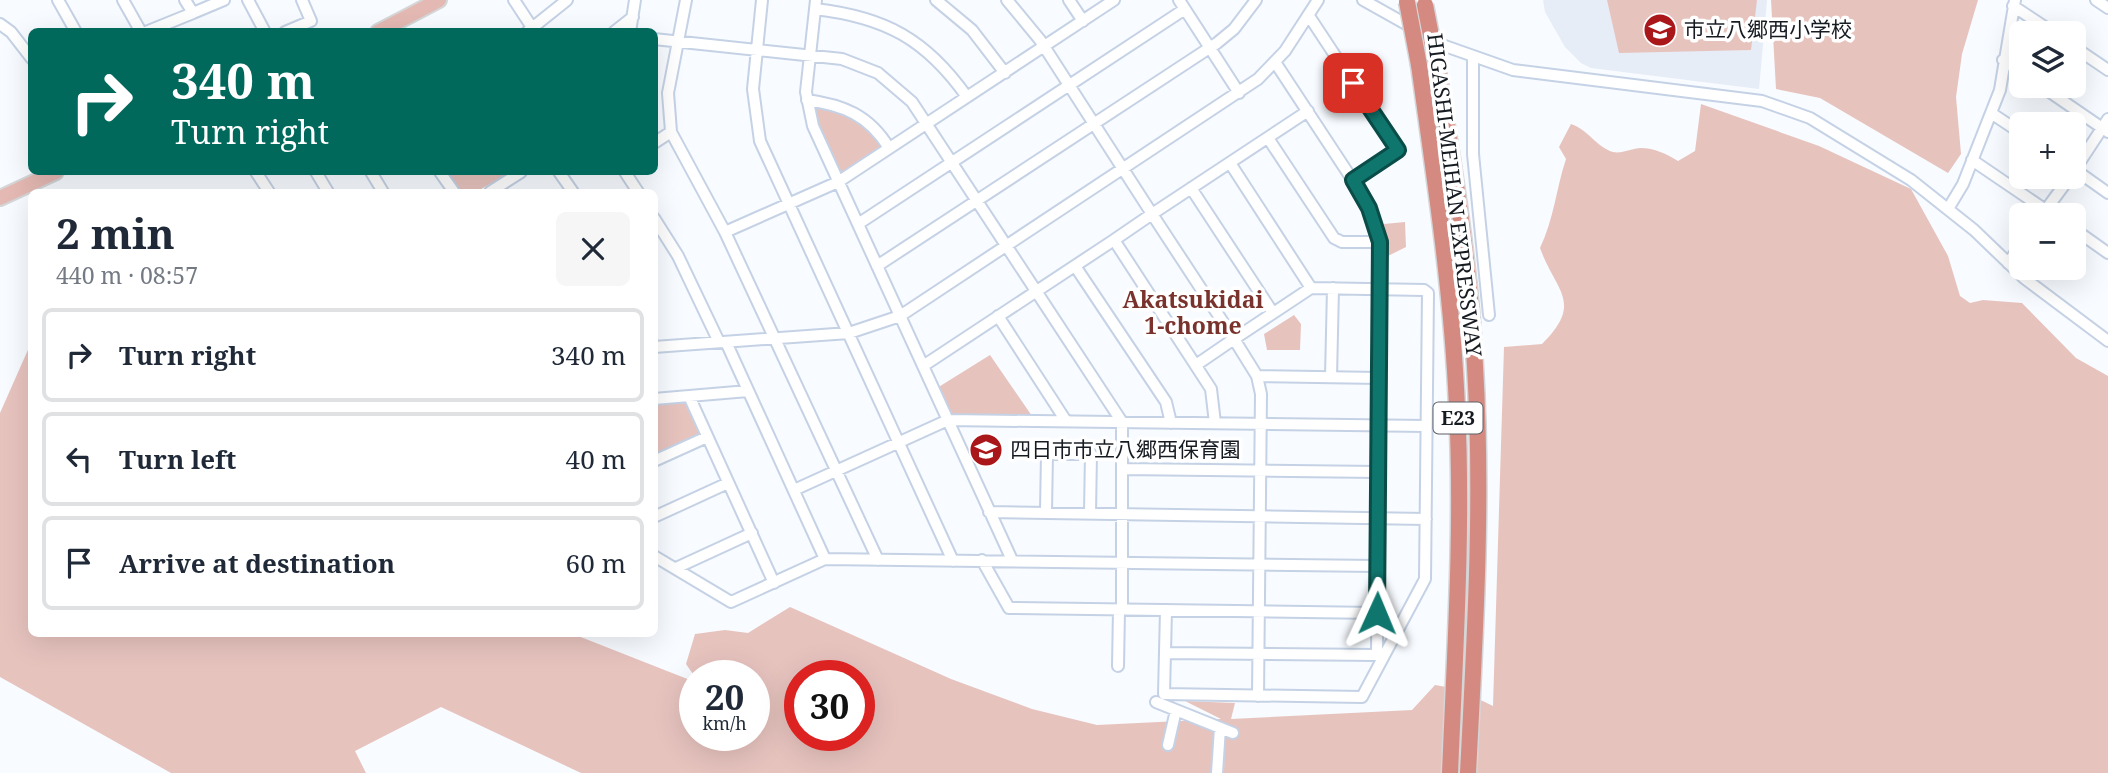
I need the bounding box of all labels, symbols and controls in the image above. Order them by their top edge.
school or university icon: 市立八郷西小学校 [1641,11,1679,49]
place label: 市立八郷西小学校 [1684,15,1852,43]
map controls [2009,21,2086,280]
button: layers [2009,21,2086,98]
street label: HIGASHI-MEIHAN EXPRESSWAY [1421,31,1489,359]
text: 340 m [171,47,315,113]
pin [1323,53,1383,113]
icon: right [56,56,147,147]
icon: arrive [1334,64,1372,102]
text: Turn right [171,110,329,153]
button: + [2009,112,2086,189]
button: − [2009,203,2086,280]
text: 2 min [56,204,175,261]
button: close [556,212,630,286]
text: 440 m · 08:57 [56,259,198,291]
district label: Akatsukidai 1-chome [1122,283,1264,341]
icon: right [60,336,98,374]
text: Turn right [119,337,256,373]
text: 340 m [551,337,626,373]
road number: E23 [1434,402,1482,434]
school or university icon: 四日市市立八郷西保育園 [967,431,1005,469]
place label: 四日市市立八郷西保育園 [1010,435,1241,463]
icon: left [60,440,98,478]
text: Turn left [119,441,236,477]
text: 40 m [566,441,626,477]
icon: arrive [60,544,98,582]
text: Arrive at destination [119,545,395,581]
text: 60 m [566,545,626,581]
position arrow [1340,576,1414,650]
speed limit sign: 30 [784,660,875,751]
text: 20 [705,673,744,720]
text: km/h [702,711,747,735]

